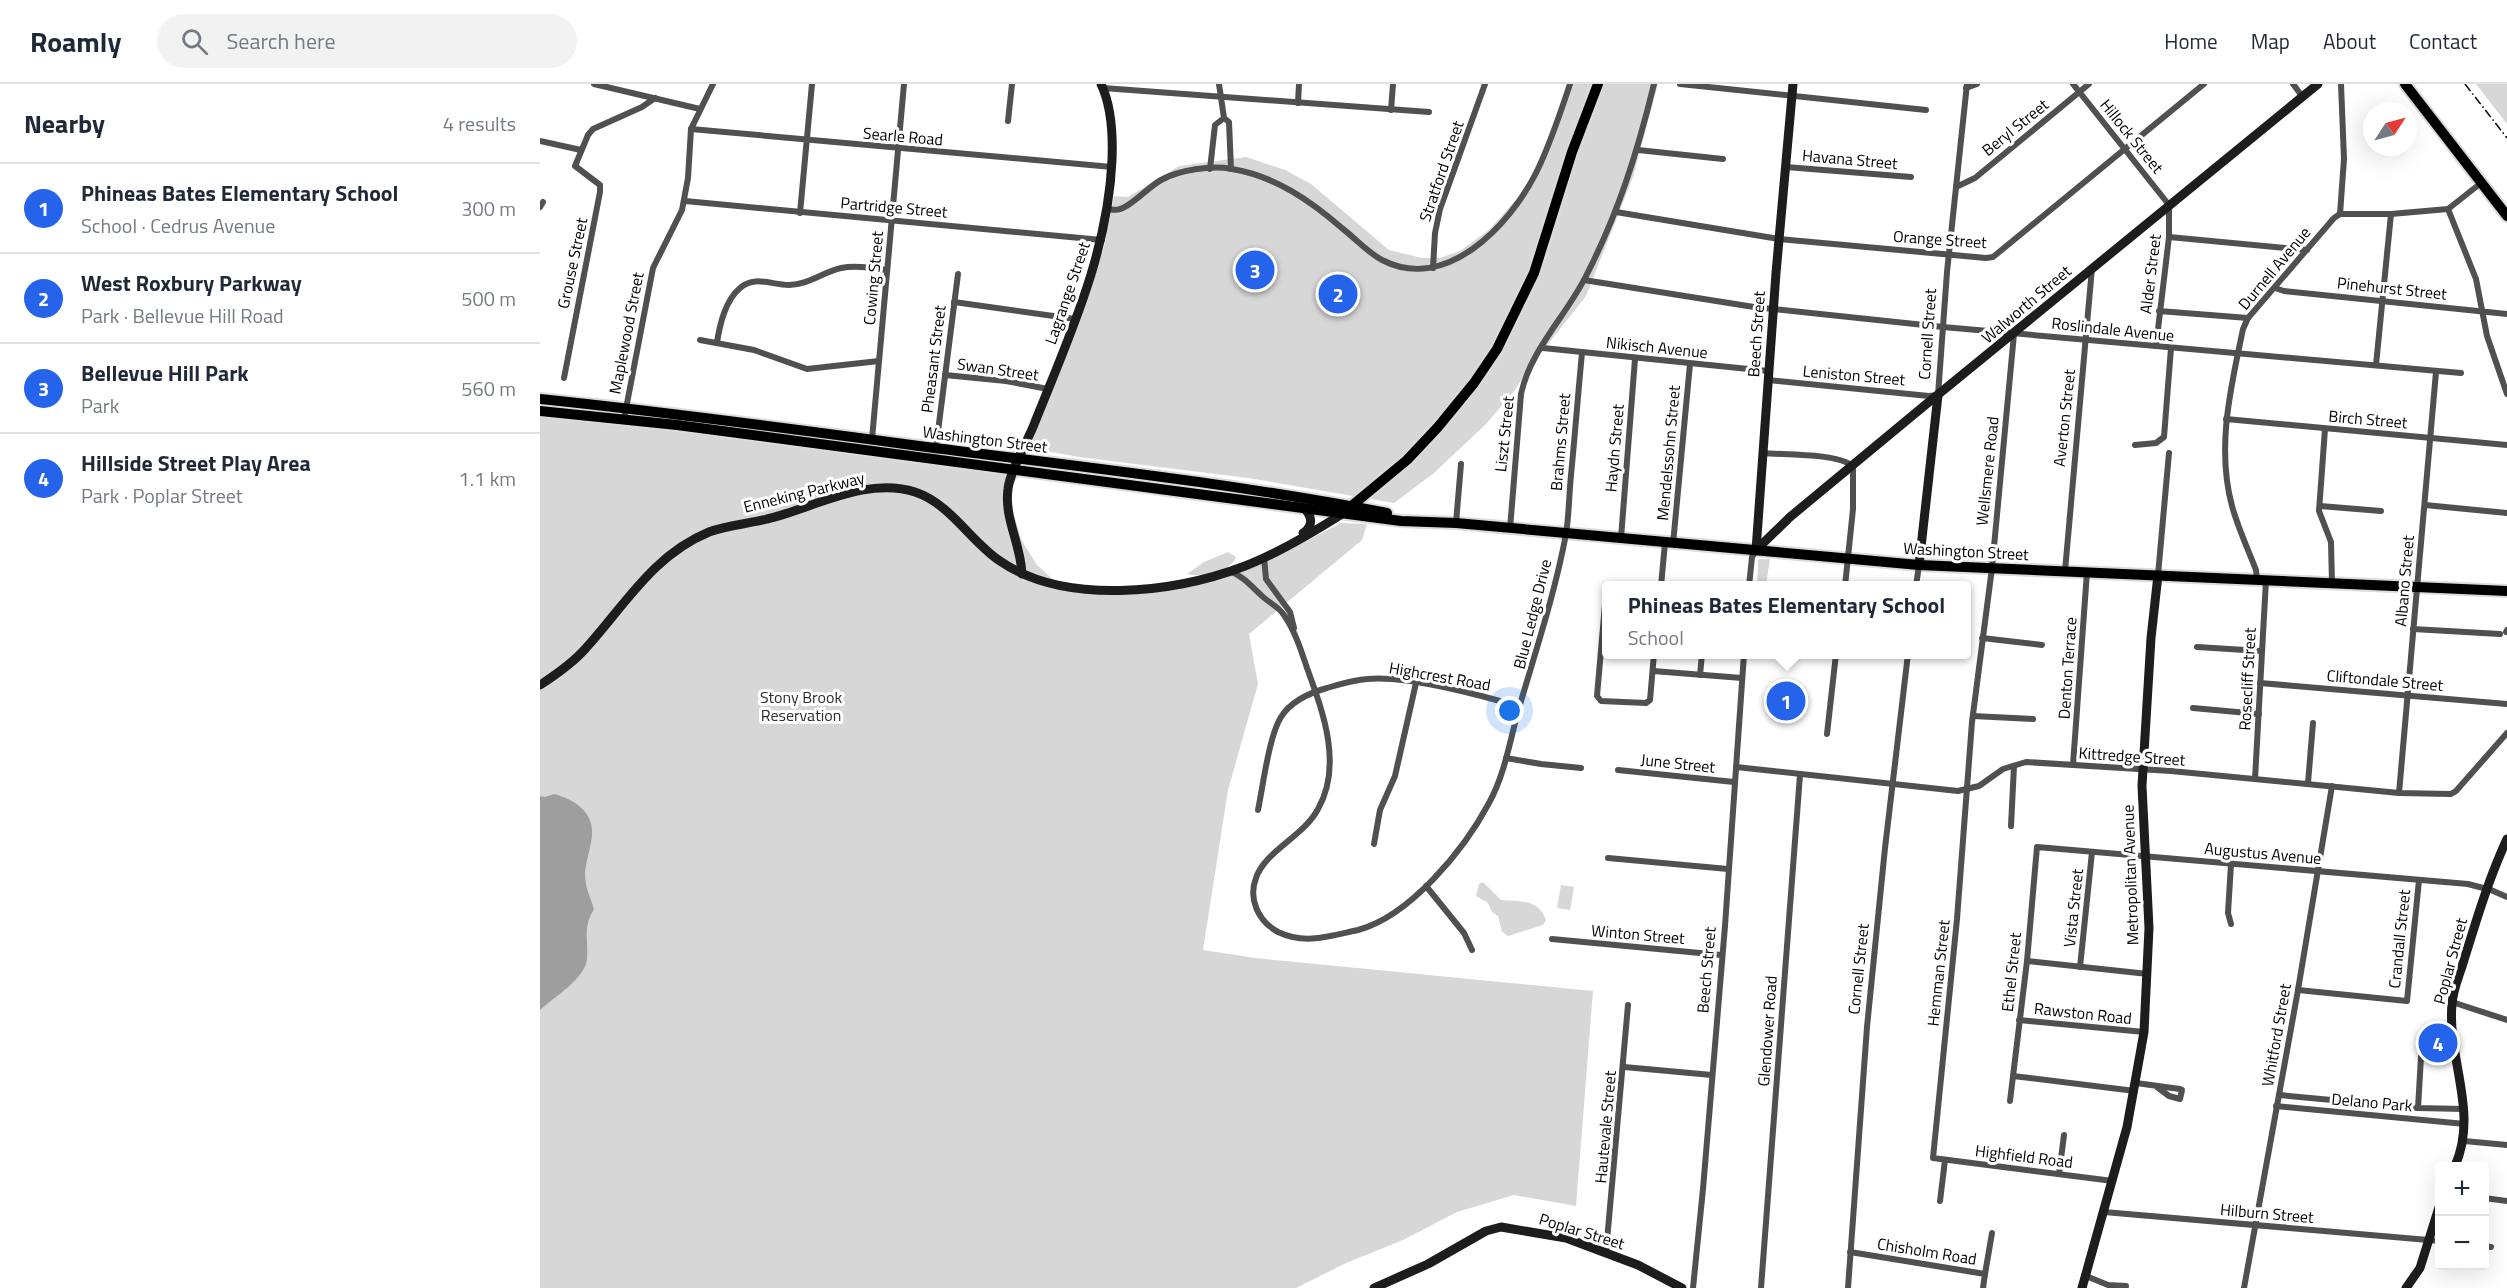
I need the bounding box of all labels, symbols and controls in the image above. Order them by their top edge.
search box [157,14,577,68]
text: Roamly [30,20,121,63]
text: Search here [226,24,336,58]
icon: search [178,25,211,58]
text: Home [2164,25,2218,57]
text: Map [2251,25,2290,57]
text: About [2323,25,2376,57]
text: Contact [2409,25,2477,57]
street label: Beryl Street [1976,92,2054,161]
street label: Hillock Street [2094,94,2170,179]
north arrow [2363,102,2417,156]
text: Nearby [24,104,105,143]
text: 4 results [443,108,516,139]
street label: Stratford Street [1412,117,1470,225]
street label: Searle Road [862,121,944,151]
street label: Havana Street [1801,143,1899,175]
text: Phineas Bates Elementary School [81,176,399,210]
street label: Partridge Street [840,190,949,224]
text: 1 [38,193,49,224]
text: 300 m [461,193,516,224]
text: School · Cedrus Avenue [81,210,275,241]
street label: Grouse Street [551,215,593,311]
street label: Durnell Avenue [2232,221,2316,315]
street label: Orange Street [1892,224,1988,254]
street label: Cowing Street [857,230,889,326]
street label: Alder Street [2133,232,2167,315]
street label: Lagrange Street [1038,238,1096,348]
pin: 3 [1236,248,1274,292]
street label: Walworth Street [1976,259,2076,349]
text: West Roxbury Parkway [81,266,302,300]
street label: Maplewood Street [602,270,650,396]
street label: Pinehurst Street [2336,270,2448,306]
pin: 2 [1318,272,1358,316]
text: 2 [38,283,49,314]
text: 500 m [461,283,516,314]
street label: Cornell Street [1912,287,1942,380]
street label: Beech Street [1741,290,1771,378]
text: Park · Bellevue Hill Road [81,300,284,331]
street label: Pheasant Street [914,303,952,414]
street label: Roslindale Avenue [2050,311,2176,347]
street label: Nikisch Avenue [1605,330,1709,364]
street label: Swan Street [956,351,1041,387]
text: Bellevue Hill Park [81,356,249,390]
street label: Leniston Street [1802,359,1907,391]
street label: Averton Street [2047,368,2081,468]
text: 3 [38,373,49,404]
text: 560 m [461,373,516,404]
street label: Mendelssohn Street [1650,384,1686,522]
text: Park [81,390,119,421]
street label: Brahms Street [1544,392,1576,492]
street label: Liszt Street [1488,394,1520,473]
street label: Haydn Street [1598,403,1630,493]
street label: Birch Street [2328,404,2409,434]
street label: Wellsmere Road [1969,415,2005,527]
street label: Washington Street [921,419,1049,459]
text: Hillside Street Play Area [81,446,311,480]
text: 4 [38,463,49,494]
text: 1.1 km [459,463,516,494]
street label: Enneking Parkway [741,465,867,519]
text: Park · Poplar Street [81,480,243,511]
street label: Albano Street [2388,534,2420,628]
street label: Washington Street [1903,536,2030,566]
street label: Blue Ledge Drive [1507,556,1557,672]
popup [1602,581,1971,659]
text: Phineas Bates Elementary School [1628,588,1945,622]
street label: Denton Terrace [2051,616,2083,720]
text: School [1628,622,1684,653]
street label: Rosecliff Street [2232,626,2262,731]
street label: Highcrest Road [1387,655,1493,697]
street label: Cliftondale Street [2326,663,2445,697]
pin: 1 [1766,678,1806,724]
park label: Stony Brook Reservation [760,685,842,727]
your location [1495,696,1524,725]
street label: Kittredge Street [2078,740,2187,772]
street label: June Street [1640,747,1717,779]
street label: Metropolitan Avenue [2116,804,2144,946]
street label: Augustus Avenue [2204,836,2322,870]
street label: Vista Street [2057,867,2089,948]
street label: Crandall Street [2382,888,2416,990]
street label: Poplar Street [2427,915,2473,1007]
street label: Winton Street [1590,918,1686,950]
street label: Hemman Street [1920,918,1956,1027]
street label: Cornell Street [1841,922,1875,1016]
street label: Beech Street [1690,926,1722,1014]
street label: Ethel Street [1995,931,2027,1013]
street label: Glendower Road [1751,975,1783,1087]
street label: Whitford Street [2255,981,2297,1088]
street label: Rawston Road [2033,996,2133,1030]
pin: 4 [2418,1020,2458,1066]
street label: Hautevale Street [1588,1069,1622,1184]
street label: Delano Park [2330,1087,2414,1118]
street label: Highfield Road [1974,1138,2074,1174]
map controls [2435,1162,2489,1270]
button: + [2435,1162,2489,1216]
street label: Hilburn Street [2219,1197,2315,1229]
street label: Poplar Street [1536,1207,1628,1255]
button: − [2435,1216,2489,1270]
street label: Chisholm Road [1875,1231,1979,1271]

